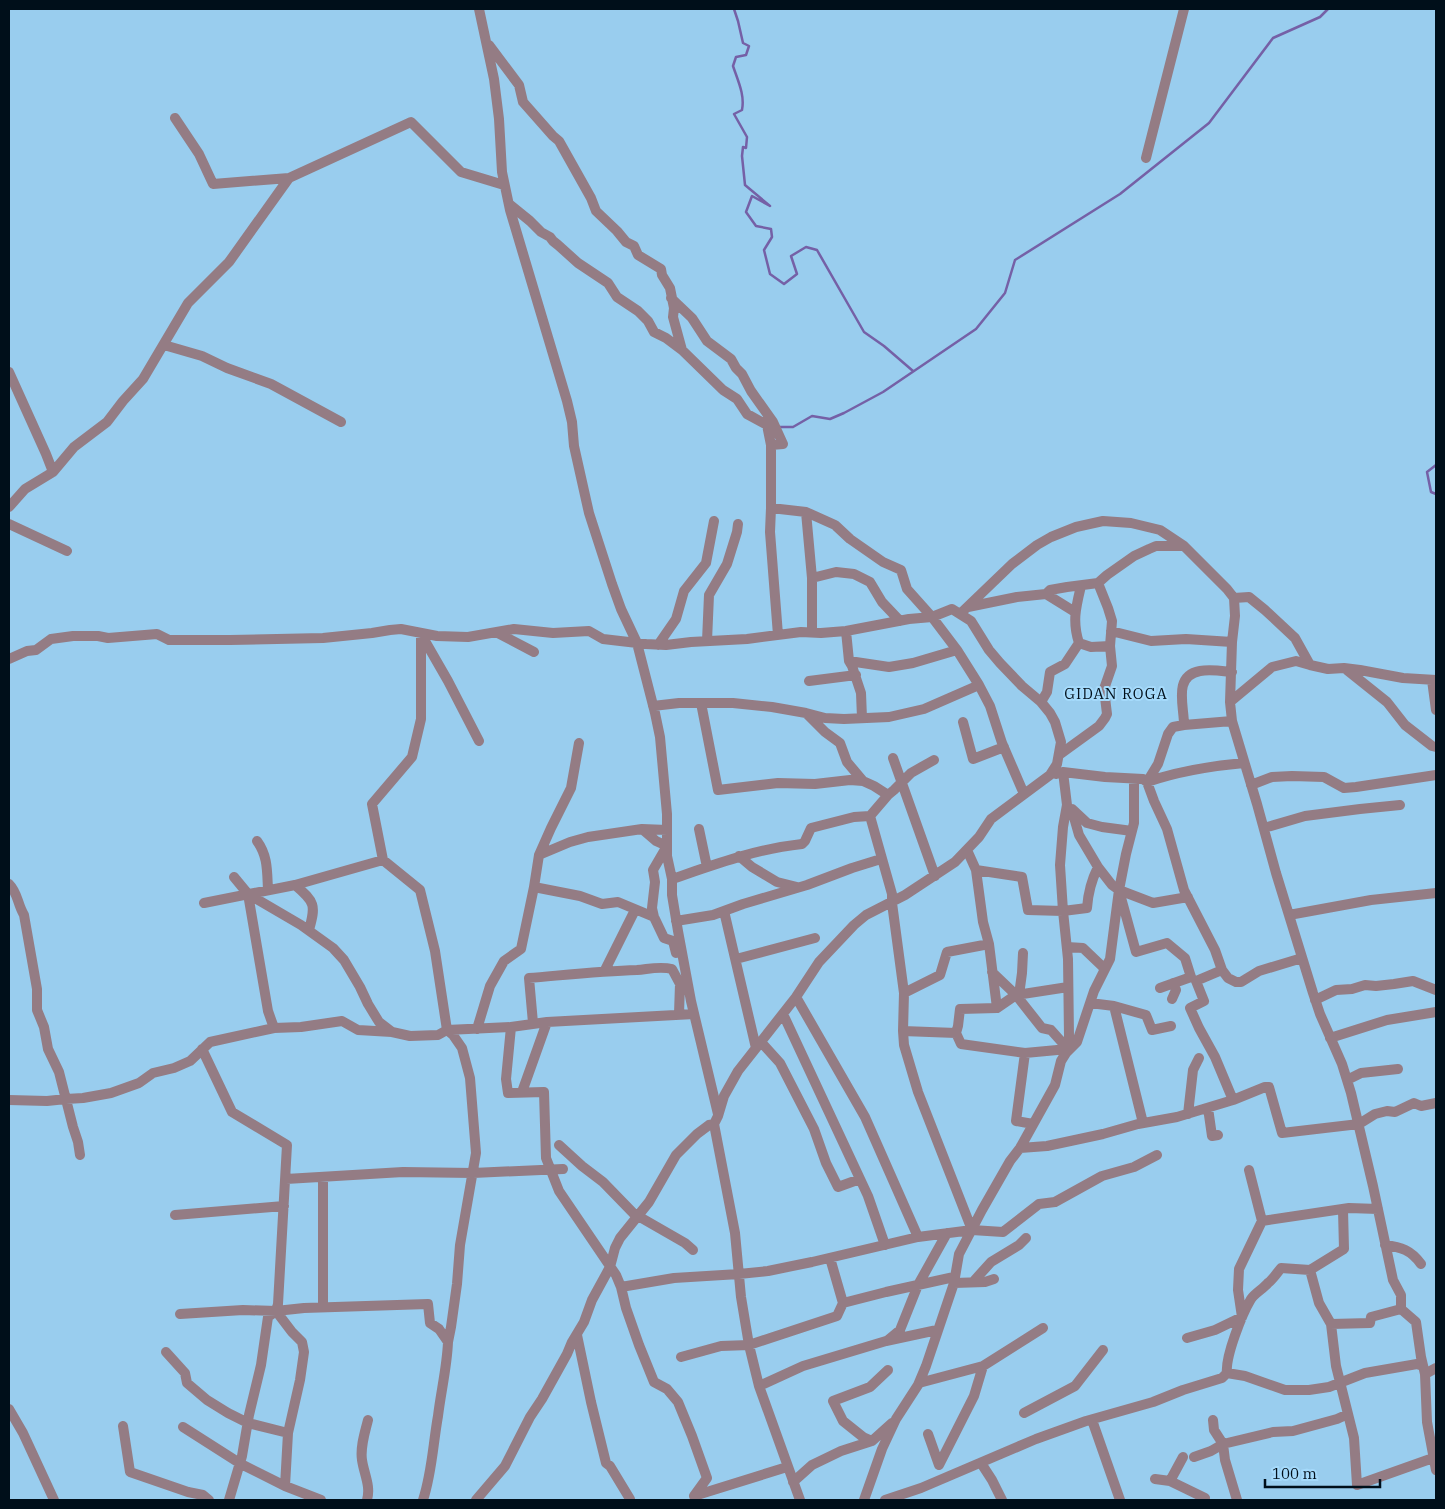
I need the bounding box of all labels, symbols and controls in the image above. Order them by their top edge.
district label: GIDAN ROGA [1064,684,1168,703]
scale bar [1265,1456,1380,1488]
text: 100 m [1272,1464,1317,1483]

